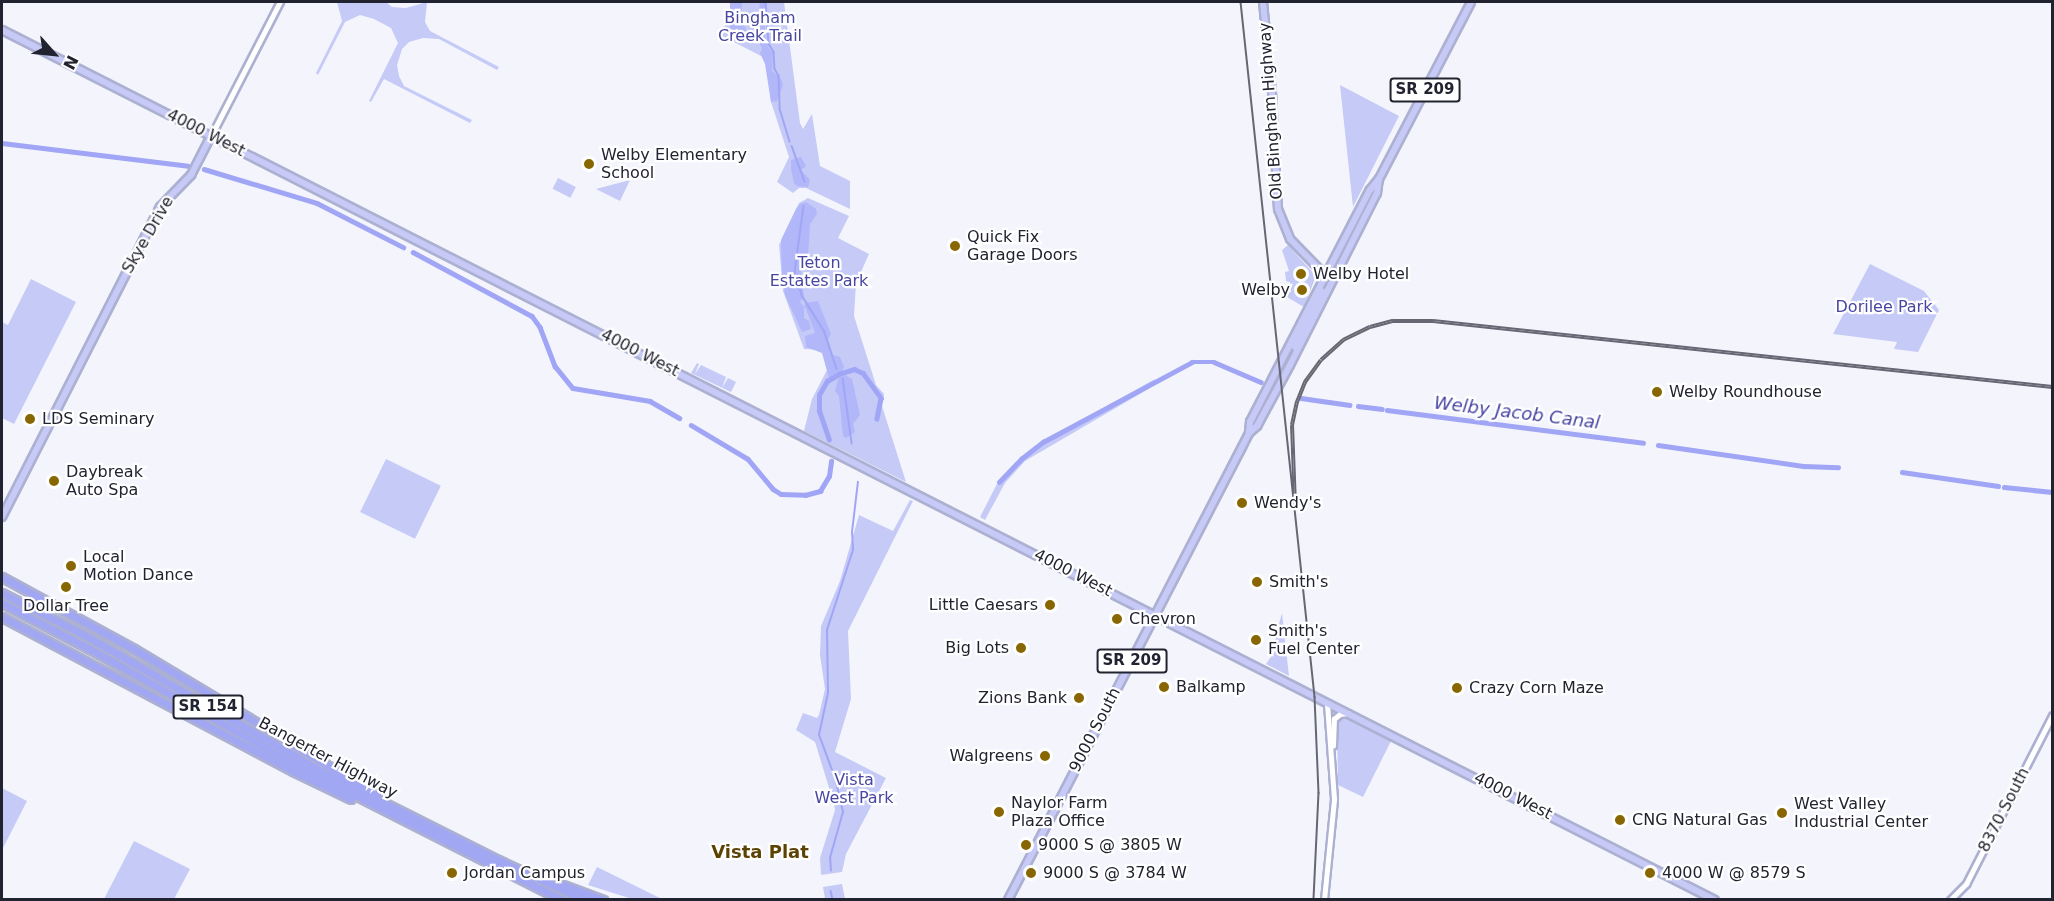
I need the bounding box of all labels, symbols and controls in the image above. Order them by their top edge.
park label: Bingham Creek Trail [718,8,802,46]
street label: Old Bingham Highway [1255,22,1287,200]
north arrow [24,24,84,84]
text: N [59,52,82,73]
road number: SR 209 [1389,78,1461,102]
street label: 4000 West [164,105,248,161]
place label: Welby Elementary School [601,145,747,183]
marker: Welby Elementary School [582,157,596,171]
street label: Skye Drive [118,193,178,277]
place label: Quick Fix Garage Doors [967,227,1077,265]
marker: Quick Fix Garage Doors [948,239,962,253]
park label: Teton Estates Park [770,253,868,291]
place label: Welby Hotel [1313,264,1409,284]
marker: Welby Hotel [1294,267,1308,281]
place label: Welby [1241,280,1290,300]
marker: Welby [1295,283,1309,297]
park label: Dorilee Park [1836,297,1932,317]
street label: 4000 West [598,325,682,381]
place label: Welby Roundhouse [1669,382,1822,402]
marker: Welby Roundhouse [1650,385,1664,399]
water label: Welby Jacob Canal [1433,392,1601,434]
place label: LDS Seminary [42,409,154,429]
marker: LDS Seminary [23,412,37,426]
place label: Daybreak Auto Spa [66,462,143,500]
marker: Daybreak Auto Spa [47,474,61,488]
place label: Wendy's [1254,493,1321,513]
marker: Wendy's [1235,496,1249,510]
street label: 4000 West [1031,545,1115,601]
place label: Local Motion Dance [83,547,193,585]
marker: Local Motion Dance [64,559,78,573]
place label: Smith's [1269,572,1328,592]
marker: Smith's [1250,575,1264,589]
marker: Dollar Tree [59,580,73,594]
place label: Little Caesars [929,595,1038,615]
place label: Dollar Tree [23,596,109,616]
marker: Little Caesars [1043,598,1057,612]
place label: Chevron [1129,609,1196,629]
marker: Chevron [1110,612,1124,626]
place label: Smith's Fuel Center [1268,621,1360,659]
marker: Smith's Fuel Center [1249,633,1263,647]
place label: Big Lots [945,638,1009,658]
marker: Big Lots [1014,641,1028,655]
road number: SR 209 [1096,649,1168,673]
place label: Balkamp [1176,677,1246,697]
place label: Crazy Corn Maze [1469,678,1604,698]
marker: Balkamp [1157,680,1171,694]
marker: Crazy Corn Maze [1450,681,1464,695]
street label: 9000 South [1065,685,1125,775]
place label: Zions Bank [978,688,1067,708]
marker: Zions Bank [1072,691,1086,705]
road number: SR 154 [172,695,244,719]
street label: Bangerter Highway [255,713,401,803]
place label: Walgreens [949,746,1033,766]
marker: Walgreens [1038,749,1052,763]
street label: 8370 South [1974,765,2034,855]
street label: 4000 West [1471,768,1555,824]
park label: Vista West Park [814,770,894,808]
place label: Naylor Farm Plaza Office [1011,793,1108,831]
place label: West Valley Industrial Center [1794,794,1928,832]
marker: Naylor Farm Plaza Office [992,805,1006,819]
marker: West Valley Industrial Center [1775,806,1789,820]
place label: CNG Natural Gas [1632,810,1767,830]
marker: CNG Natural Gas [1613,813,1627,827]
place label: 9000 S @ 3805 W [1038,835,1182,855]
marker: 9000 S @ 3805 W [1019,838,1033,852]
district label: Vista Plat [711,841,809,863]
place label: Jordan Campus [464,863,585,883]
place label: 9000 S @ 3784 W [1043,863,1187,883]
place label: 4000 W @ 8579 S [1662,863,1806,883]
marker: Jordan Campus [445,866,459,880]
marker: 9000 S @ 3784 W [1024,866,1038,880]
marker: 4000 W @ 8579 S [1643,866,1657,880]

